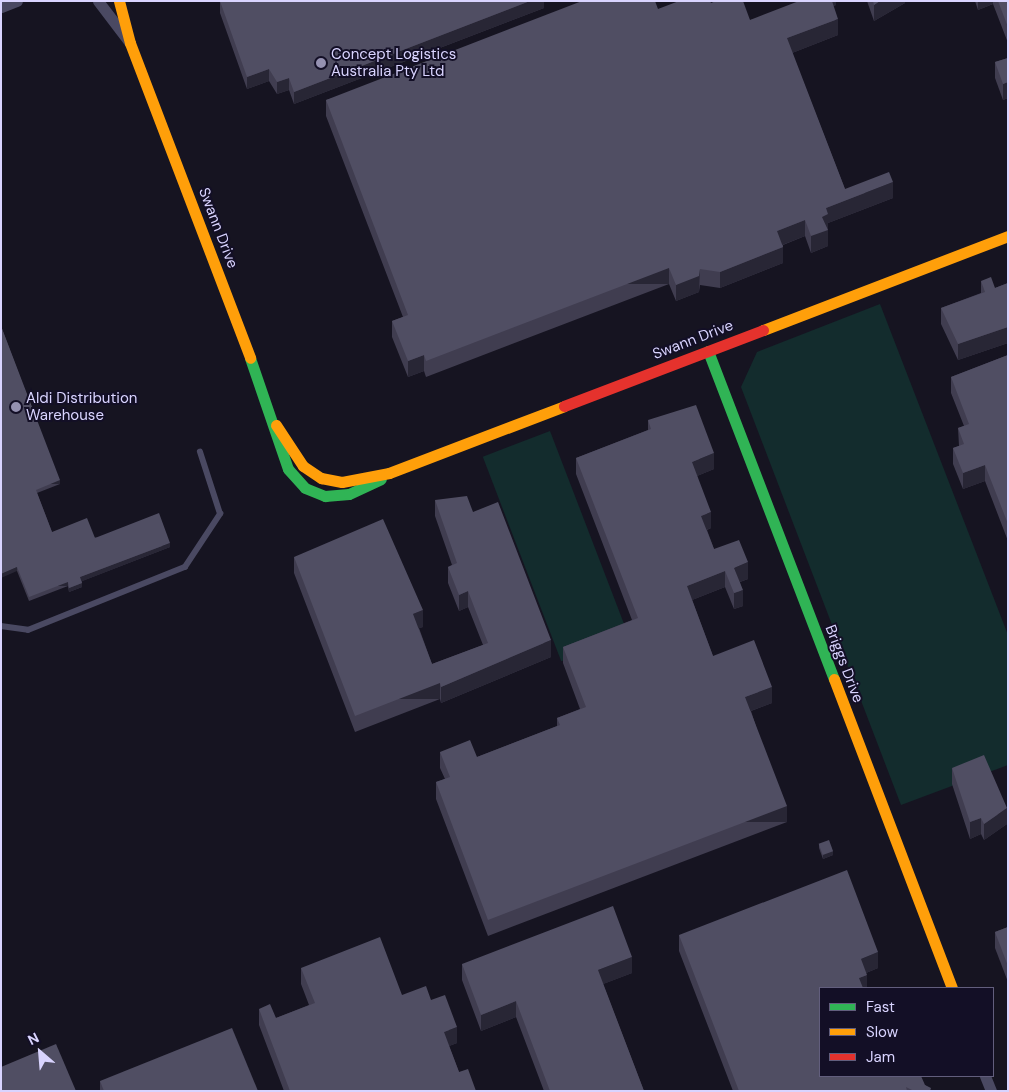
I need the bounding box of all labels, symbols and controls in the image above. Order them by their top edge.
place label: Concept Logistics Australia Pty Ltd [331,45,456,80]
marker: Concept Logistics Australia Pty Ltd [315,57,327,69]
street label: Swann Drive [194,185,242,271]
street label: Swann Drive [650,316,736,364]
place label: Aldi Distribution Warehouse [26,389,137,424]
marker: Aldi Distribution Warehouse [10,401,22,413]
street label: Briggs Drive [821,623,867,705]
legend [819,987,994,1077]
text: Fast [866,997,895,1017]
text: Slow [866,1022,898,1042]
north arrow [15,1027,65,1077]
text: N [25,1028,42,1049]
text: Jam [866,1047,895,1067]

